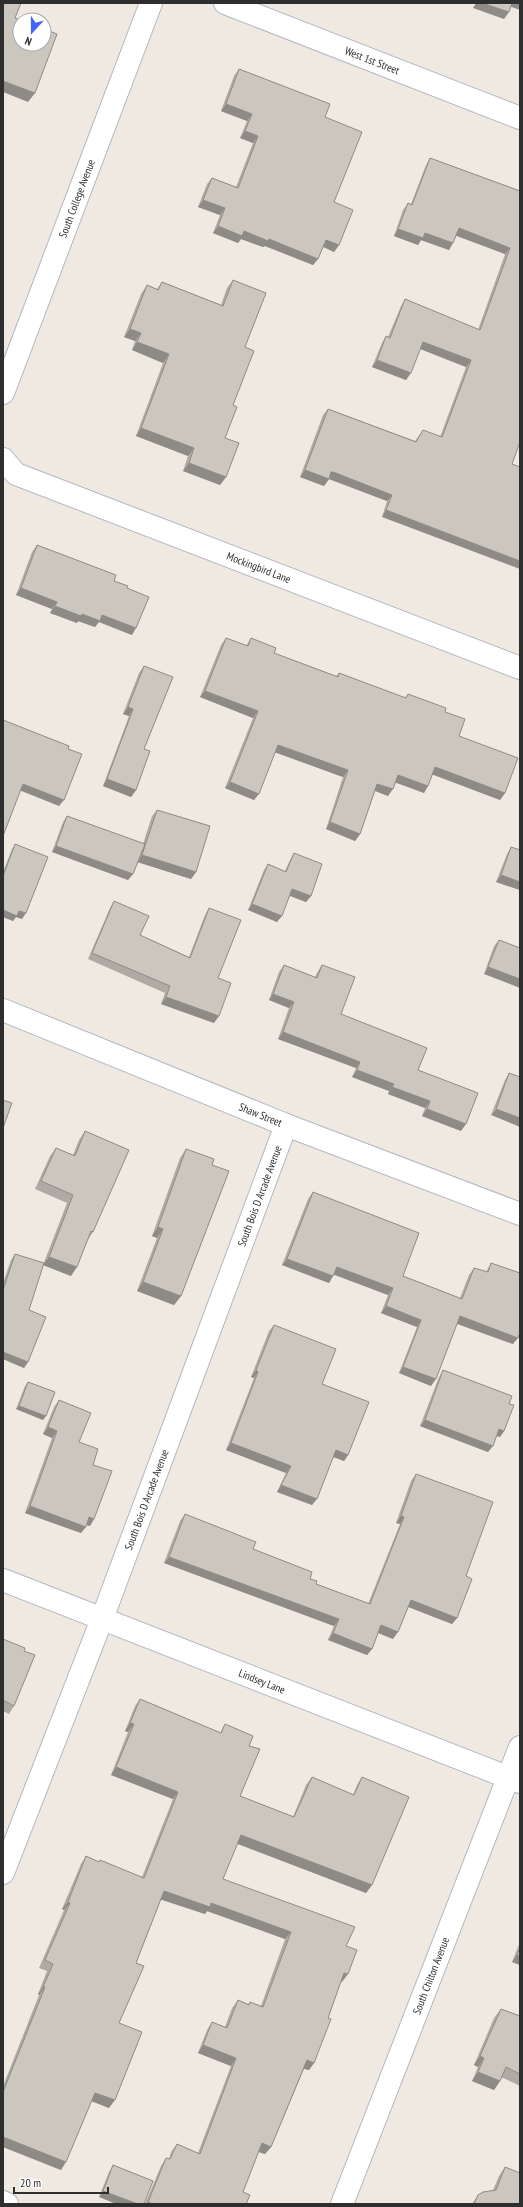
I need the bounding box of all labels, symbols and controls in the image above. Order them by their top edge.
north arrow [12,12,52,52]
text: N [23,34,34,49]
street label: West 1st Street [343,43,402,77]
street label: South College Avenue [56,157,98,240]
street label: Mockingbird Lane [225,549,293,586]
street label: Shaw Street [237,1100,284,1130]
street label: South Bois D Arcade Avenue [234,1143,285,1248]
street label: South Bois D Arcade Avenue [121,1447,172,1552]
street label: Lindsey Lane [237,1666,288,1697]
street label: South Chilton Avenue [410,1935,452,2016]
scale bar [14,2169,108,2195]
text: 20 m [20,2175,41,2190]

